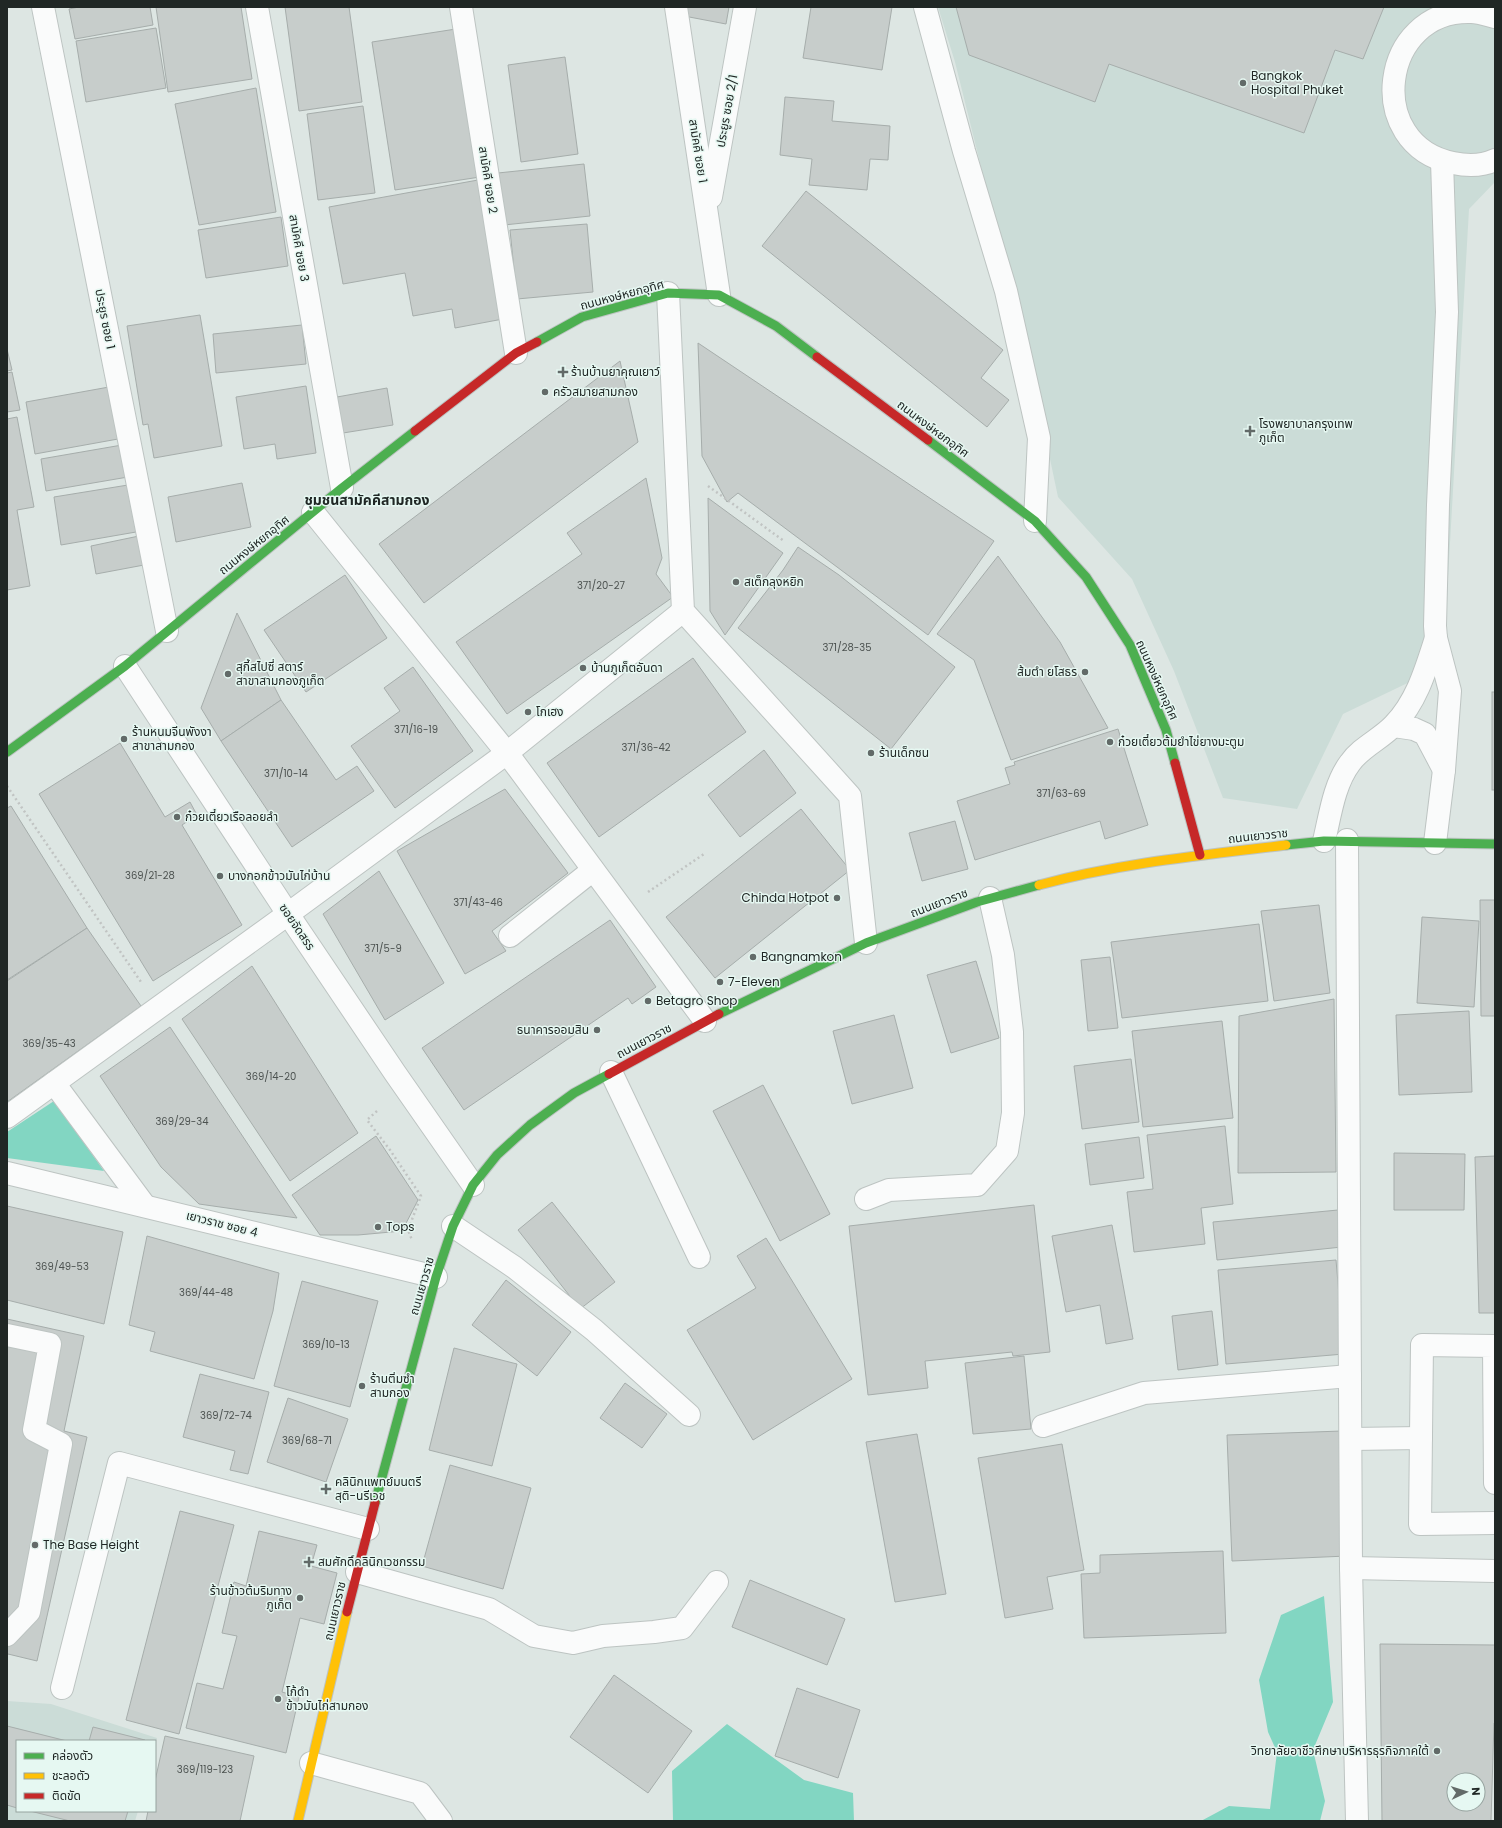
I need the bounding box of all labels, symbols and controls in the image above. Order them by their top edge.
place label: Bangkok Hospital Phuket [1251,67,1343,98]
street label: ประยูร ซอย 2/1 [712,73,741,149]
marker: Bangkok Hospital Phuket [1238,78,1248,88]
street label: สามัคคี ซอย 1 [685,118,712,184]
street label: สามัคคี ซอย 2 [475,145,502,215]
street label: สามัคคี ซอย 3 [285,213,314,283]
street label: ถนนหงษ์หยกอุทิศ [578,275,666,314]
street label: ประยูร ซอย 1 [91,287,120,351]
place label: ร้านบ้านยาคุณเยาว์ [571,363,660,380]
marker: ร้านบ้านยาคุณเยาว์ [558,367,568,377]
place label: ครัวสมายสามกอง [553,383,638,400]
marker: ครัวสมายสามกอง [540,387,550,397]
street label: ถนนหงษ์หยกอุทิศ [894,396,973,461]
place label: โรงพยาบาลกรุงเทพ ภูเก็ต [1259,415,1353,446]
marker: โรงพยาบาลกรุงเทพ ภูเก็ต [1244,425,1256,437]
district label: ชุมชนสามัคคีสามกอง [304,490,430,510]
street label: ถนนหงษ์หยกอุทิศ [215,511,293,578]
place label: สเต็กลุงหยิก [744,573,804,590]
marker: สเต็กลุงหยิก [731,577,741,587]
house number: 371/20-27 [577,578,626,593]
street label: ถนนหงษ์หยกอุทิศ [1132,637,1183,723]
house number: 371/28-35 [822,640,872,655]
place label: สุกี้สไปซี่ สตาร์ สาขาสามกองภูเก็ต [236,658,324,689]
place label: บ้านภูเก็ตอันดา [591,659,663,676]
marker: บ้านภูเก็ตอันดา [578,663,588,673]
place label: ส้มตำ ยโสธร [1017,663,1077,680]
marker: ส้มตำ ยโสธร [1080,667,1090,677]
marker: สุกี้สไปซี่ สตาร์ สาขาสามกองภูเก็ต [223,669,233,679]
place label: โกเฮง [536,703,563,720]
marker: โกเฮง [523,707,533,717]
house number: 371/16-19 [394,722,438,737]
place label: ร้านหนมจีนพังงา สาขาสามกอง [132,723,212,754]
place label: ก๋วยเตี๋ยวต้มยำไข่ยางมะตูม [1118,733,1244,750]
marker: ร้านหนมจีนพังงา สาขาสามกอง [119,734,129,744]
marker: ก๋วยเตี๋ยวต้มยำไข่ยางมะตูม [1105,737,1115,747]
house number: 371/36-42 [621,740,671,755]
place label: ร้านเด็กซน [879,744,929,761]
marker: ร้านเด็กซน [866,748,876,758]
house number: 371/10-14 [264,766,308,781]
house number: 371/63-69 [1036,786,1086,801]
place label: ก๋วยเตี๋ยวเรือลอยลำ [185,808,278,825]
marker: ก๋วยเตี๋ยวเรือลอยลำ [172,812,182,822]
street label: ถนนเยาวราช [1227,824,1289,847]
place label: บางกอกข้าวมันไก่บ้าน [228,867,330,884]
house number: 369/21-28 [125,868,175,883]
marker: บางกอกข้าวมันไก่บ้าน [215,871,225,881]
street label: ถนนเยาวราช [908,884,970,921]
place label: Chinda Hotpot [741,889,829,906]
marker: Chinda Hotpot [832,893,842,903]
house number: 371/43-46 [453,895,503,910]
street label: ซอยจัดสรร [276,900,319,954]
house number: 371/5-9 [364,941,402,956]
place label: Bangnamkon [761,948,842,965]
marker: Bangnamkon [748,952,758,962]
place label: 7-Eleven [728,973,780,990]
marker: 7-Eleven [715,977,725,987]
place label: Betagro Shop [656,992,737,1009]
marker: Betagro Shop [643,996,653,1006]
street label: ถนนเยาวราช [613,1019,674,1062]
place label: ธนาคารออมสิน [517,1021,589,1038]
marker: ธนาคารออมสิน [592,1025,602,1035]
house number: 369/35-43 [22,1036,76,1051]
house number: 369/14-20 [246,1069,296,1084]
house number: 369/29-34 [155,1114,209,1129]
street label: เยาวราช ซอย 4 [185,1206,260,1241]
place label: Tops [386,1218,415,1235]
marker: Tops [373,1222,383,1232]
street label: ถนนเยาวราช [405,1255,438,1317]
house number: 369/49-53 [35,1259,89,1274]
house number: 369/44-48 [179,1285,233,1300]
house number: 369/10-13 [302,1337,350,1352]
place label: ร้านติ่มซำ สามกอง [370,1370,415,1401]
marker: ร้านติ่มซำ สามกอง [357,1381,367,1391]
house number: 369/72-74 [200,1408,252,1423]
house number: 369/68-71 [282,1433,332,1448]
place label: คลินิกแพทย์มนตรี สุติ-นรีเวช [335,1473,421,1504]
marker: คลินิกแพทย์มนตรี สุติ-นรีเวช [320,1483,332,1495]
place label: The Base Height [43,1536,139,1553]
marker: The Base Height [30,1540,40,1550]
place label: สมศักดิ์คลินิกเวชกรรม [318,1553,425,1570]
marker: สมศักดิ์คลินิกเวชกรรม [303,1556,315,1568]
street label: ถนนเยาวราช [319,1580,350,1642]
place label: ร้านข้าวต้มริมทาง ภูเก็ต [210,1582,292,1613]
marker: ร้านข้าวต้มริมทาง ภูเก็ต [295,1593,305,1603]
place label: โก้ดำ ข้าวมันไก่สามกอง [286,1683,369,1714]
marker: โก้ดำ ข้าวมันไก่สามกอง [273,1694,283,1704]
legend [16,1740,156,1812]
place label: วิทยาลัยอาชีวศึกษาบริหารธุรกิจภาคใต้ [1250,1742,1429,1759]
marker: วิทยาลัยอาชีวศึกษาบริหารธุรกิจภาคใต้ [1432,1746,1442,1756]
text: คล่องตัว [52,1747,93,1764]
house number: 369/119-123 [177,1762,233,1777]
text: ชะลอตัว [52,1767,90,1784]
north arrow [1446,1772,1486,1812]
text: ติดขัด [52,1787,81,1804]
text: N [1468,1787,1484,1796]

